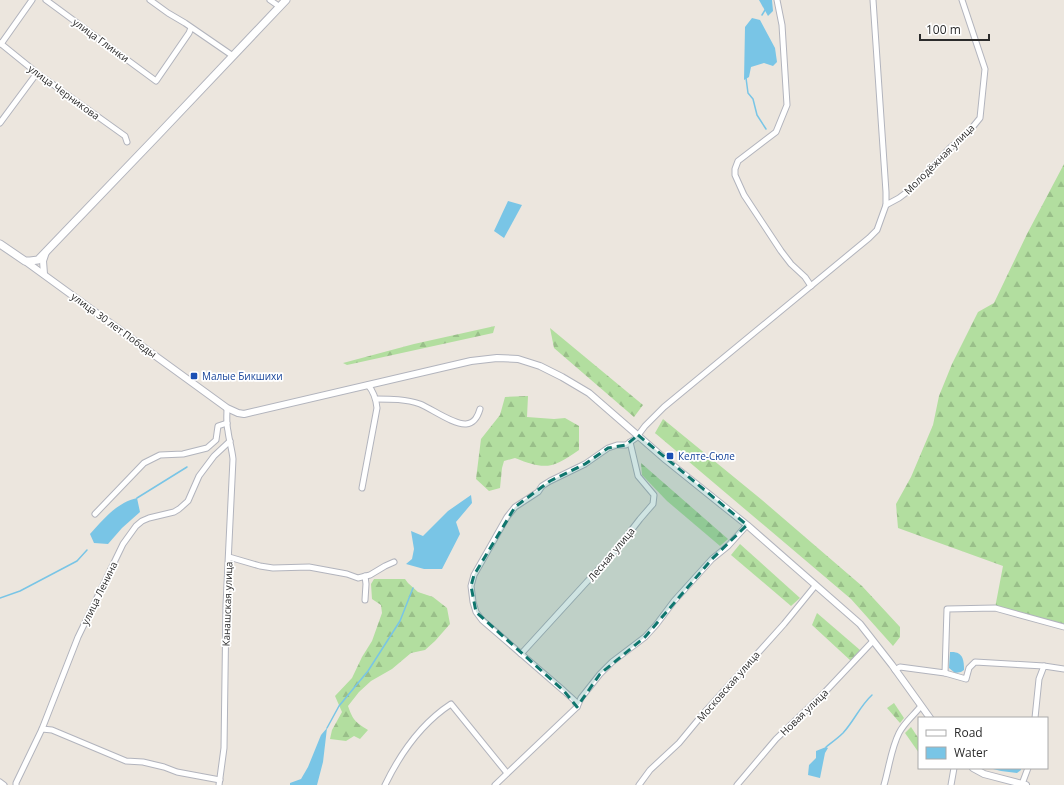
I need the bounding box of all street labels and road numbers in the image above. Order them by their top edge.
street label: улица Глинки [70,15,132,65]
street label: улица Черникова [25,61,103,123]
street label: Молодёжная улица [901,121,977,197]
street label: улица 30 лет Победы [68,289,160,361]
street label: Лесная улица [584,524,638,584]
street label: улица Ленина [78,559,120,627]
street label: Канашская улица [219,561,235,647]
street label: Московская улица [693,648,763,724]
street label: Новая улица [777,686,831,738]

